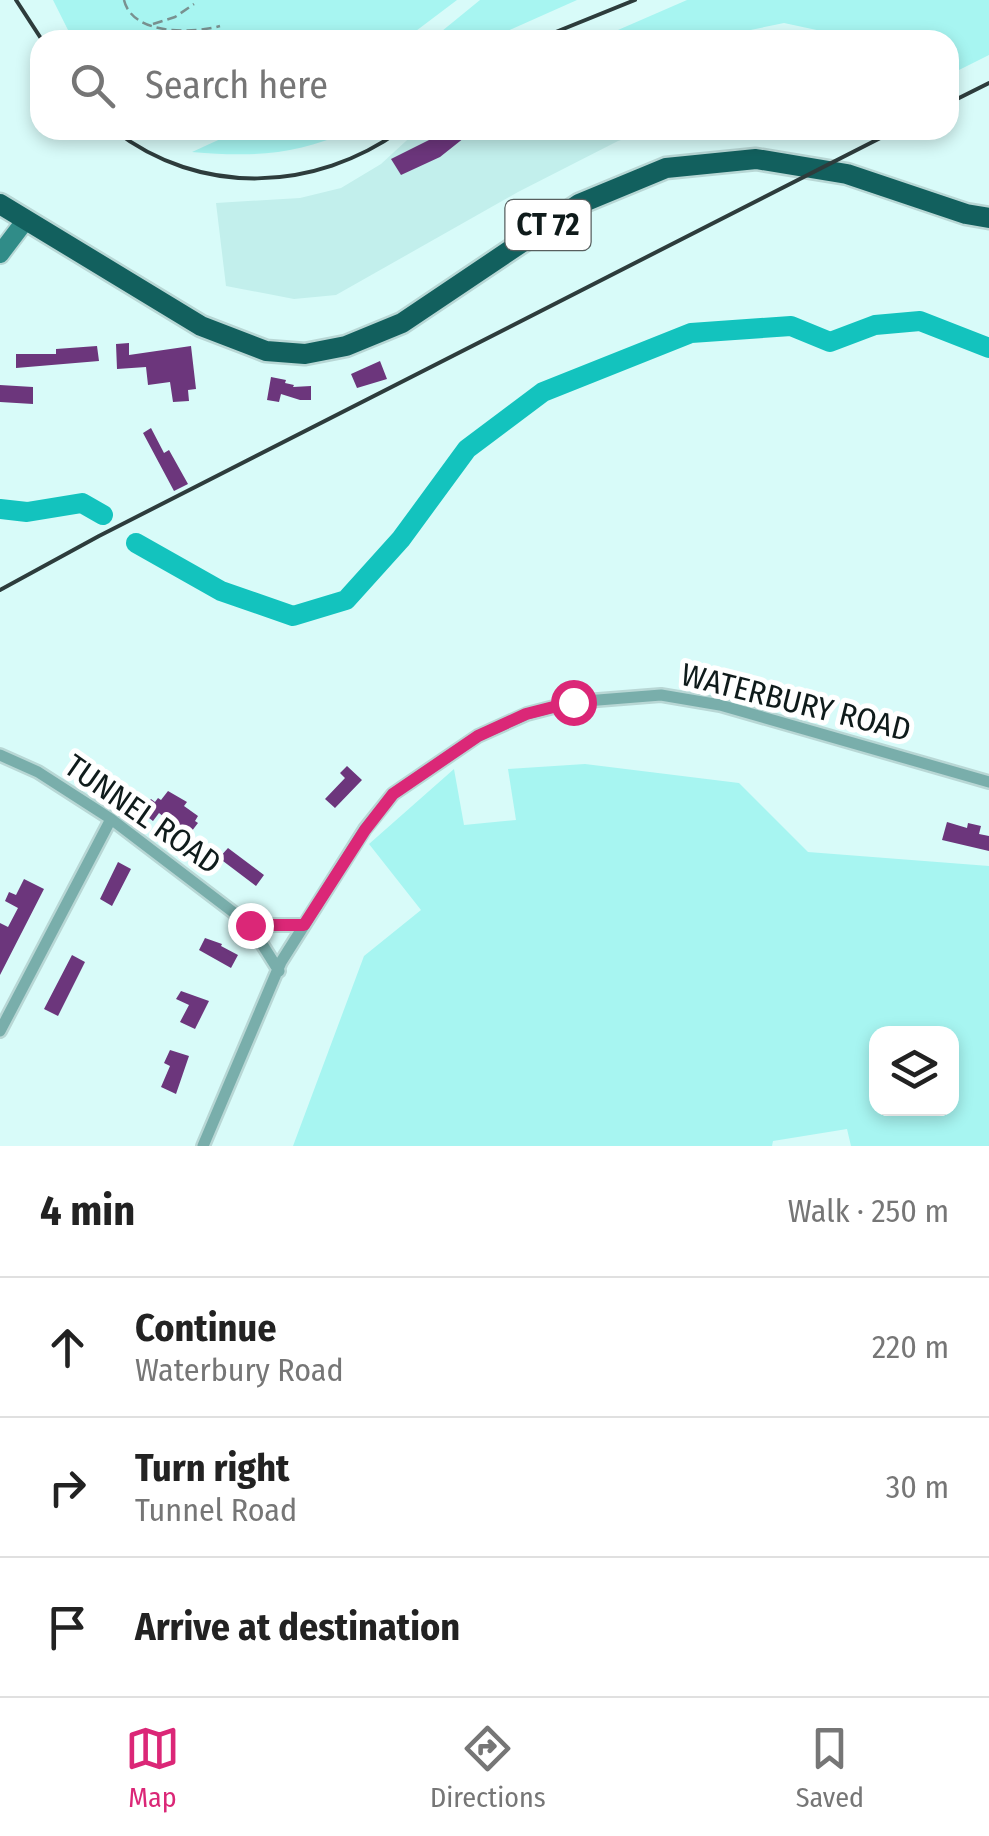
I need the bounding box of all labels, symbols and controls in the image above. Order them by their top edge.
search box [30,30,959,140]
icon: search [65,58,120,113]
text: Search here [145,62,328,108]
road number: CT 72 [506,200,590,250]
street label: WATERBURY ROAD [677,655,915,749]
route start [551,680,597,726]
street label: TUNNEL ROAD [58,746,228,882]
route end [228,903,274,949]
map controls [869,1026,959,1116]
button: layers [869,1026,959,1116]
text: 4 min [40,1186,135,1236]
text: Walk · 250 m [788,1192,949,1230]
text: Continue [135,1305,276,1351]
icon: ahead [40,1320,95,1375]
text: 220 m [872,1328,949,1366]
text: Waterbury Road [135,1351,344,1389]
text: Turn right [135,1445,289,1491]
icon: right [40,1460,95,1515]
text: 30 m [886,1468,949,1506]
text: Tunnel Road [135,1491,297,1529]
icon: arrive [40,1600,95,1655]
text: Arrive at destination [135,1604,460,1650]
tab: Map [125,1721,180,1814]
tab: Directions [430,1721,546,1814]
tab: Saved [796,1721,864,1814]

